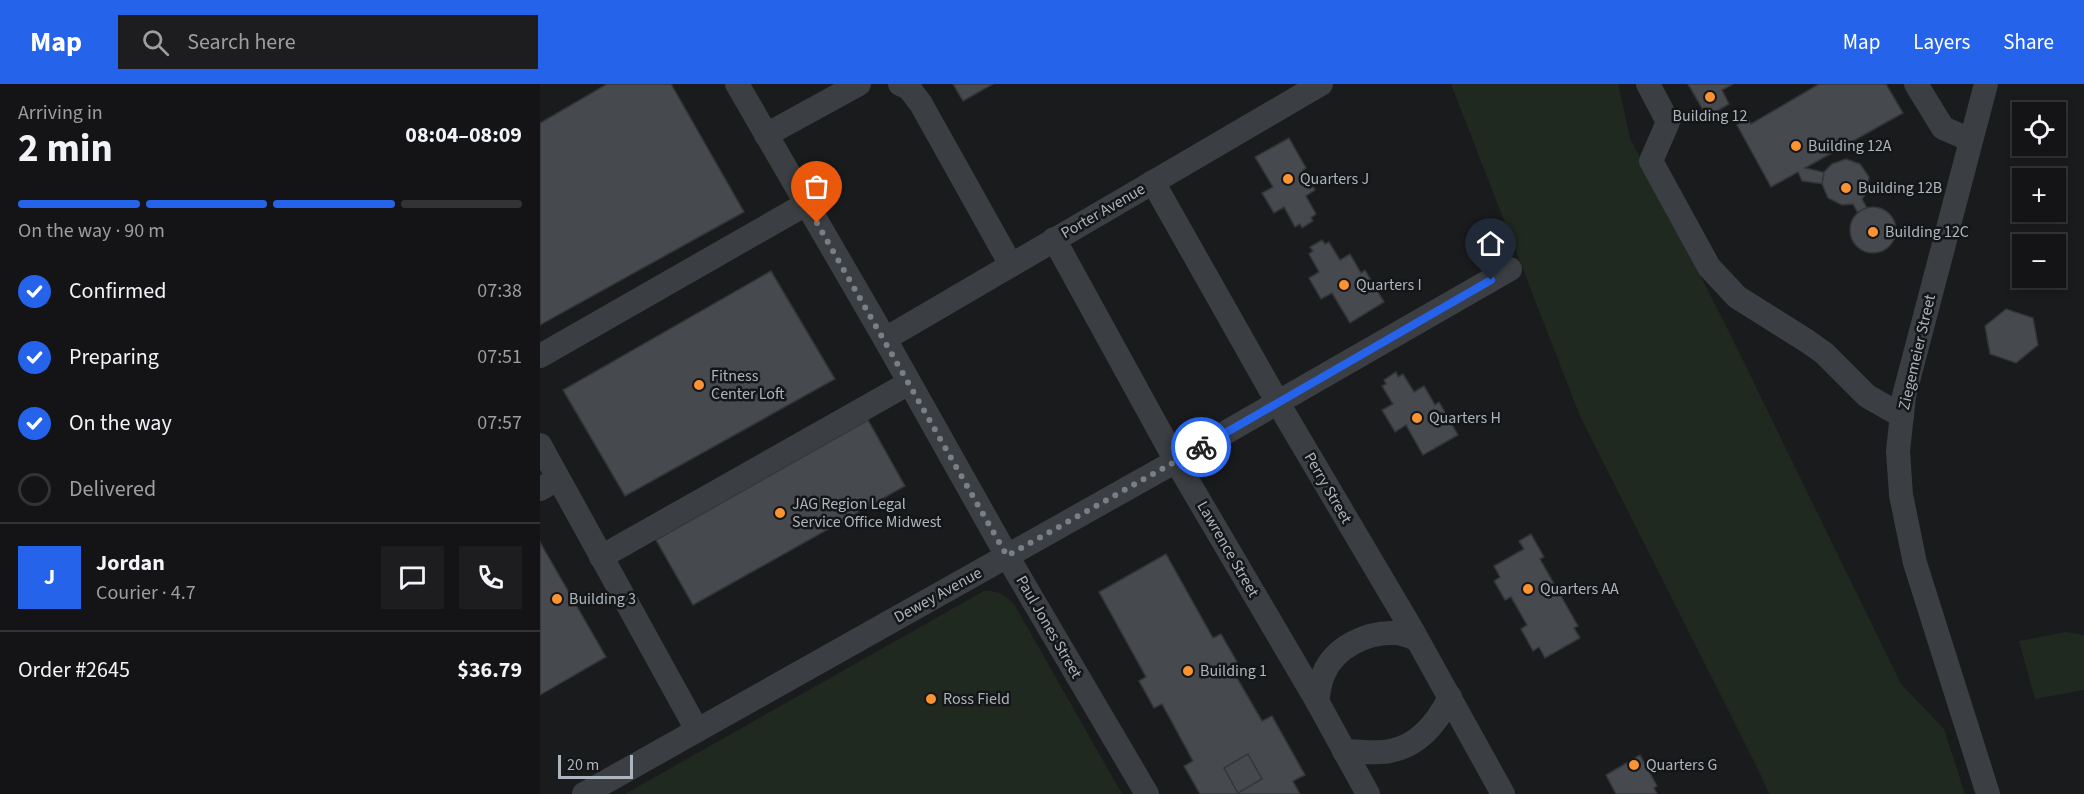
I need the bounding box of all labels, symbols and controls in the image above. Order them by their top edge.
search box [118,15,538,69]
text: Map [30,22,82,62]
icon: search [139,26,172,59]
text: Search here [187,26,296,58]
text: Map [1843,27,1880,57]
text: Layers [1913,27,1970,57]
text: Share [2003,27,2054,57]
marker: Building 12 [1703,90,1717,104]
text: Arriving in [18,99,103,127]
map controls [2012,102,2066,288]
button: locate [2012,102,2066,156]
place label: Building 12 [1673,105,1747,127]
text: 08:04–08:09 [405,119,522,151]
text: 2 min [18,121,113,177]
place label: Building 12A [1808,135,1892,157]
marker: Building 12A [1789,139,1803,153]
pin [791,161,842,223]
place label: Quarters J [1300,168,1369,190]
button: + [2012,168,2066,222]
icon: bag [800,170,833,203]
marker: Quarters J [1281,172,1295,186]
place label: Building 12B [1858,177,1942,199]
street label: Porter Avenue [1057,178,1149,244]
marker: Building 12B [1839,181,1853,195]
text: On the way · 90 m [18,217,165,245]
pin [1465,218,1516,280]
place label: Building 12C [1885,221,1969,243]
marker: Building 12C [1866,225,1880,239]
icon: home [1474,227,1507,260]
button: − [2012,234,2066,288]
place label: Quarters I [1356,274,1422,296]
icon: check [18,275,51,308]
text: Confirmed [69,275,166,307]
text: 07:38 [477,277,522,305]
marker: Quarters I [1337,278,1351,292]
street label: Ziegemeier Street [1893,291,1941,412]
icon: check [18,341,51,374]
text: Preparing [69,341,159,373]
text: 07:51 [477,343,522,371]
place label: Fitness Center Loft [711,365,785,405]
marker: Fitness Center Loft [692,378,706,392]
icon: check [18,407,51,440]
text: On the way [69,407,172,439]
place label: Quarters H [1429,407,1501,429]
text: 07:57 [477,409,522,437]
marker: Quarters H [1410,411,1424,425]
courier [1171,417,1231,477]
icon: bike [1185,431,1218,464]
street label: Perry Street [1299,448,1358,528]
text: Delivered [69,473,156,505]
place label: JAG Region Legal Service Office Midwest [792,493,942,533]
street label: Lawrence Street [1192,497,1265,602]
marker: JAG Region Legal Service Office Midwest [773,506,787,520]
button: chat [381,546,444,609]
button: phone [459,546,522,609]
text: Jordan [96,547,165,579]
text: J [44,561,55,593]
street label: Dewey Avenue [890,562,986,628]
street label: Paul Jones Street [1011,572,1088,683]
place label: Quarters AA [1540,578,1619,600]
text: Courier · 4.7 [96,579,196,607]
marker: Quarters AA [1521,582,1535,596]
place label: Building 3 [569,588,636,610]
marker: Building 3 [550,592,564,606]
text: Order #2645 [18,654,130,686]
text: $36.79 [457,654,522,686]
place label: Building 1 [1200,660,1267,682]
marker: Building 1 [1181,664,1195,678]
place label: Ross Field [943,688,1010,710]
marker: Ross Field [924,692,938,706]
scale bar [558,752,633,780]
text: 20 m [567,754,599,776]
place label: Quarters G [1646,754,1717,776]
marker: Quarters G [1627,758,1641,772]

